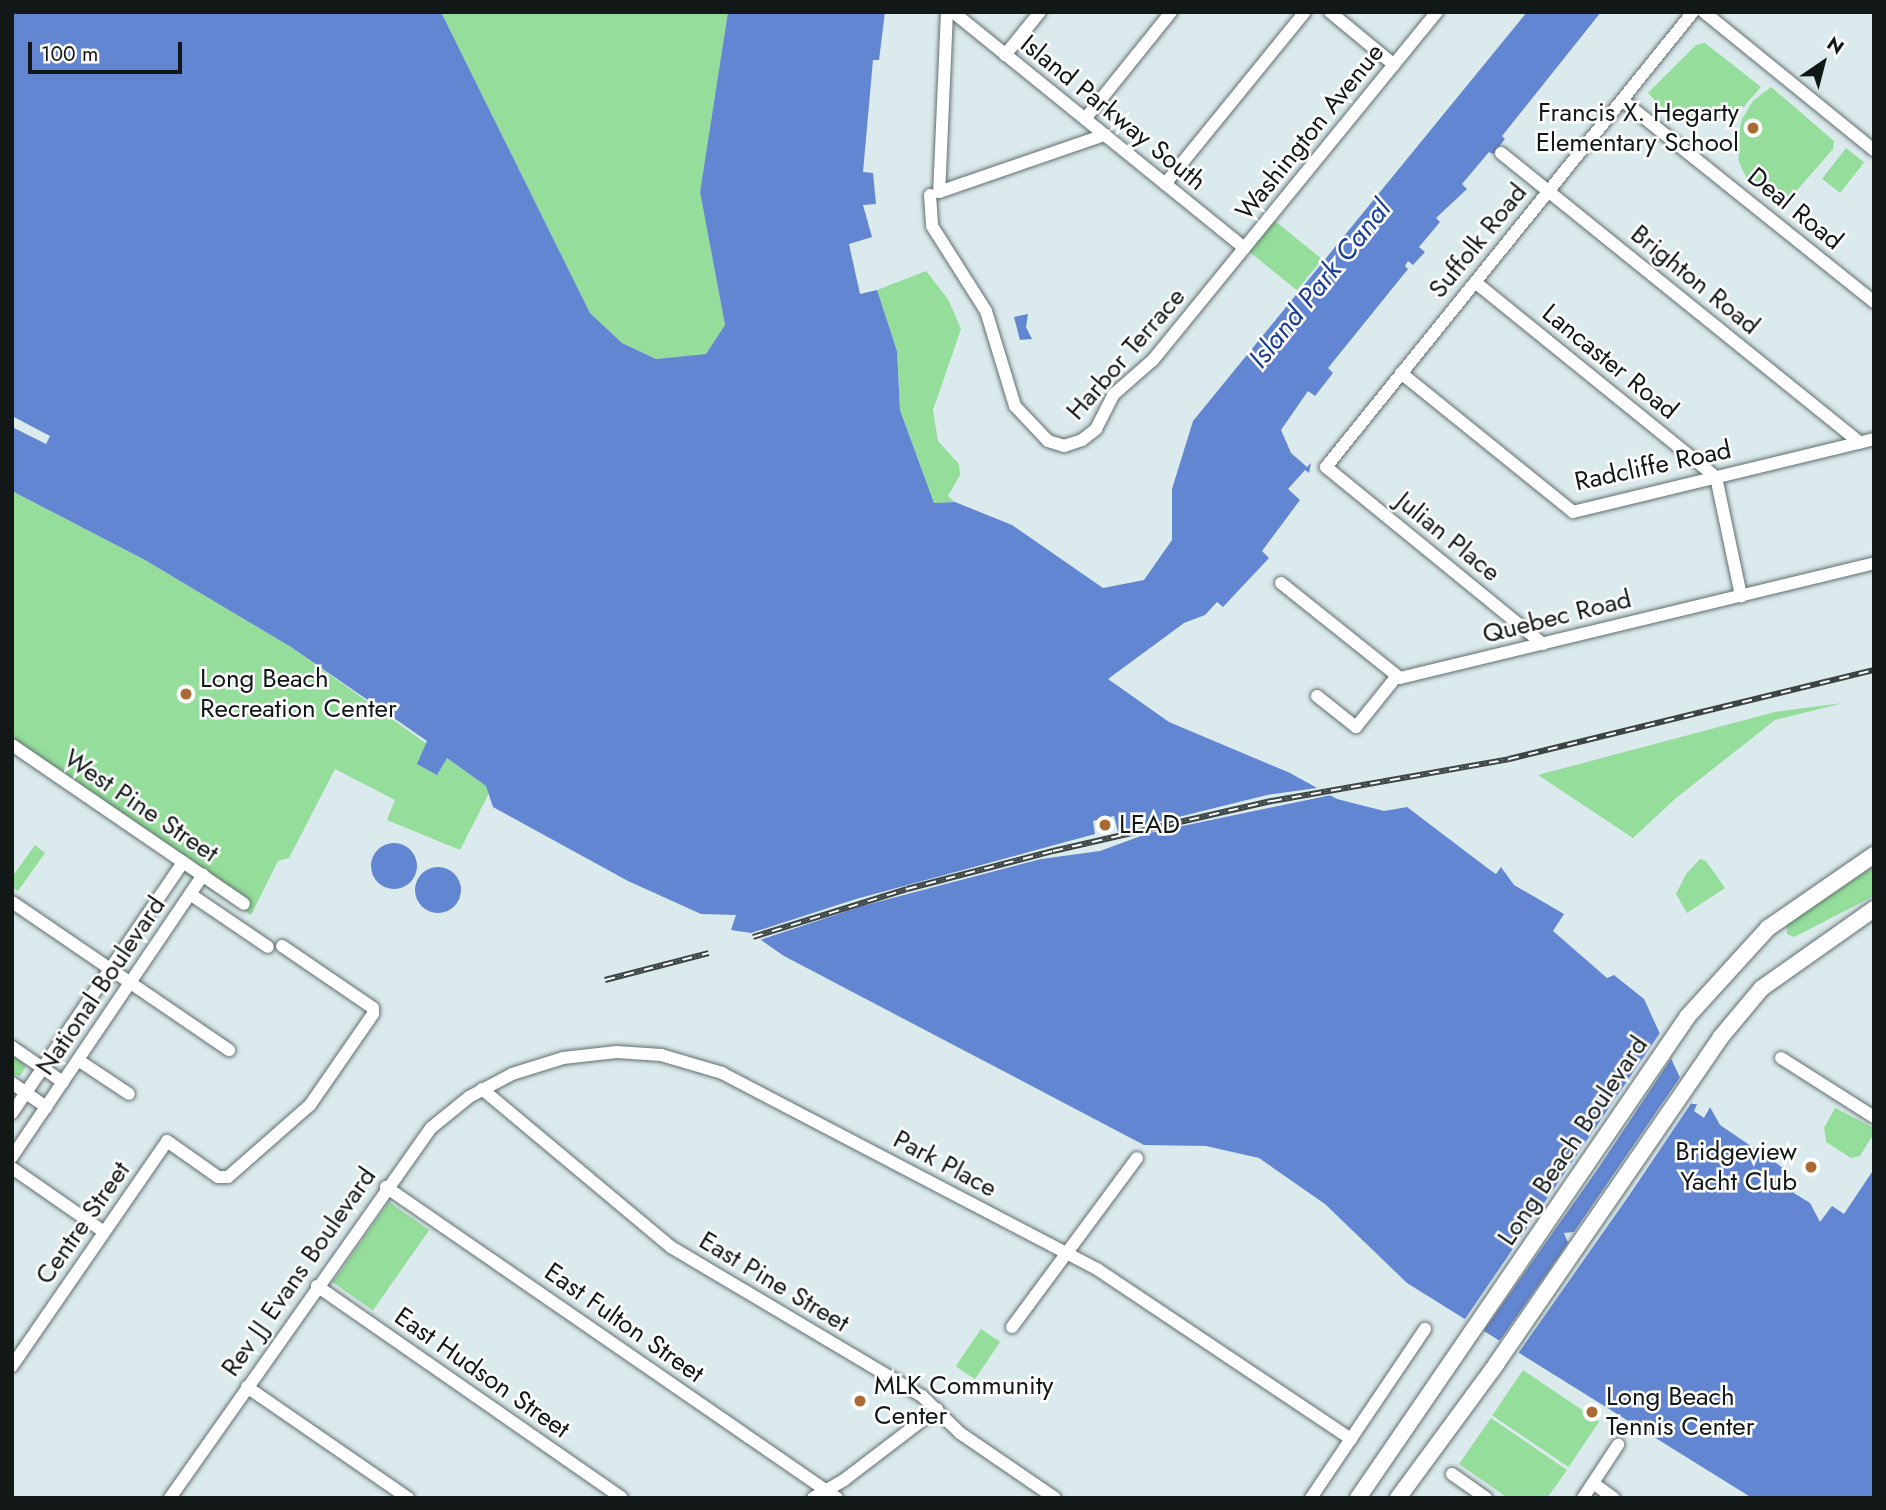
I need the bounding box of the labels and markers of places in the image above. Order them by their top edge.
place label: Francis X. Hegarty Elementary School [1536,97,1739,158]
marker: Francis X. Hegarty Elementary School [1745,120,1761,136]
place label: Long Beach Recreation Center [200,663,397,724]
marker: Long Beach Recreation Center [178,686,194,702]
place label: LEAD [1119,809,1180,841]
marker: LEAD [1097,817,1113,833]
place label: Bridgeview Yacht Club [1675,1136,1797,1198]
marker: Bridgeview Yacht Club [1803,1159,1819,1175]
place label: MLK Community Center [874,1370,1054,1432]
place label: Long Beach Tennis Center [1606,1381,1755,1442]
marker: MLK Community Center [852,1393,868,1409]
marker: Long Beach Tennis Center [1584,1404,1600,1420]

